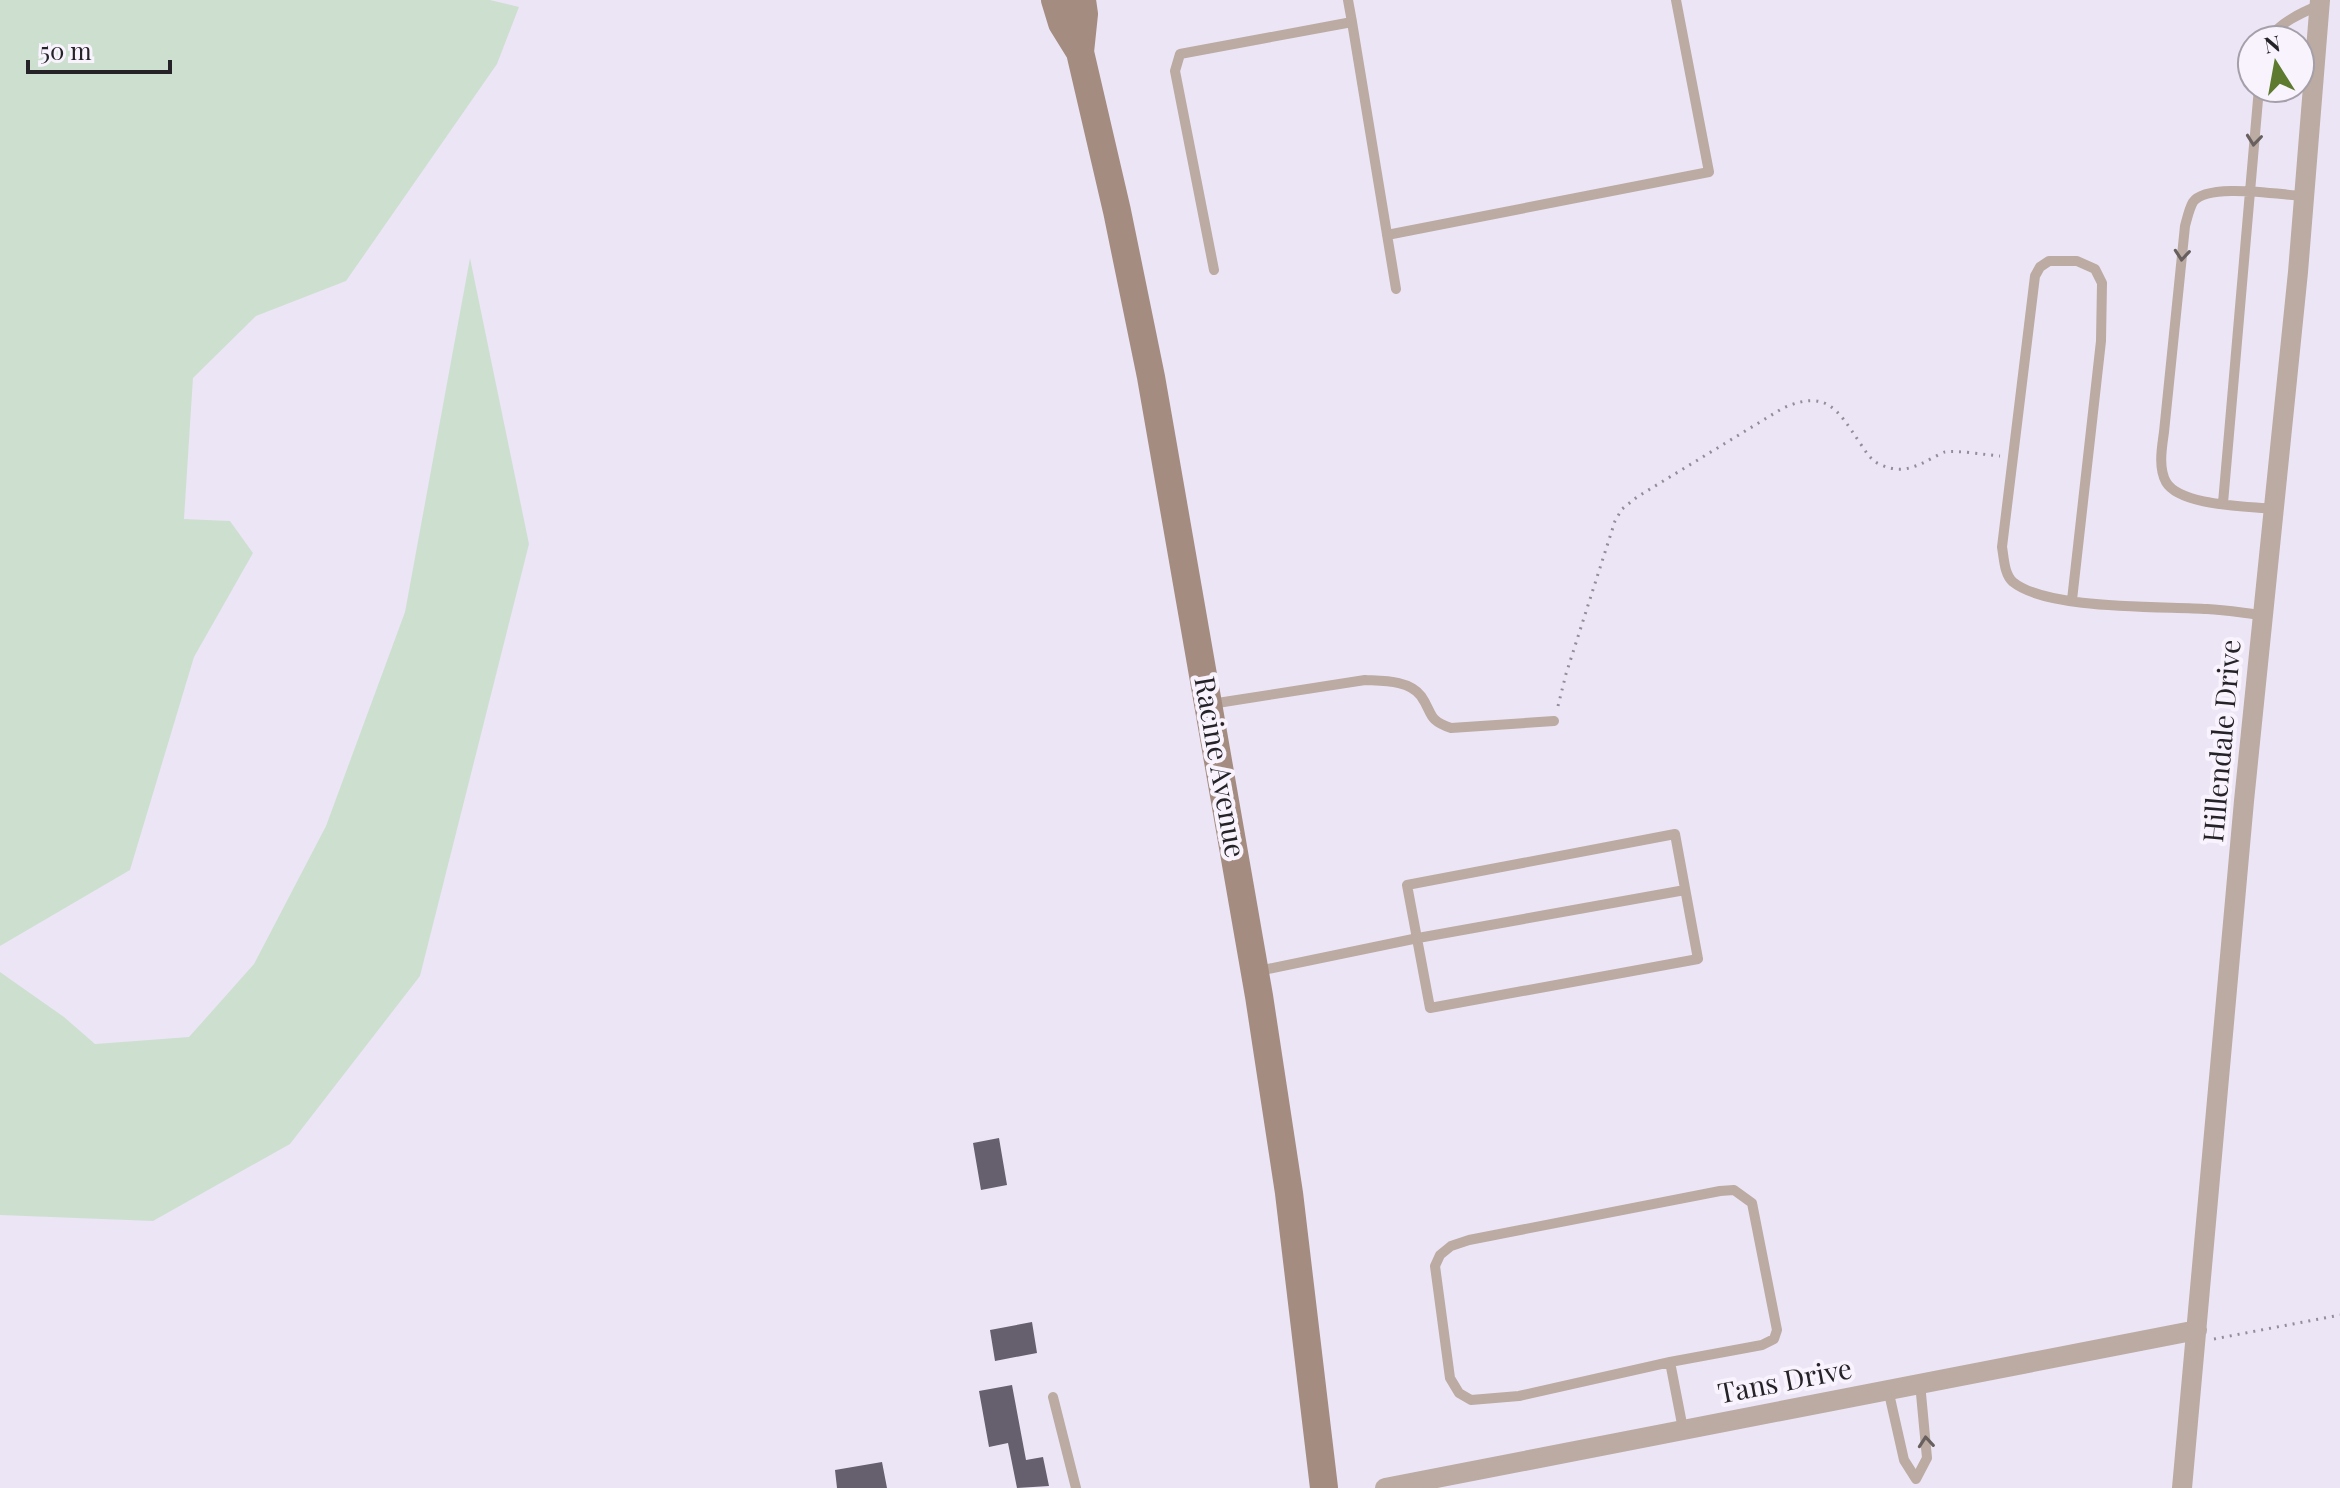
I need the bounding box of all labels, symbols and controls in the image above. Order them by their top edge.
scale bar [28,24,170,74]
north arrow [2236,24,2316,104]
text: N [2261,27,2283,60]
text: 50 m [40,34,92,66]
one-way arrow [2245,134,2262,147]
one-way arrow [2174,249,2191,262]
street label: Hillendale Drive [2193,638,2248,844]
street label: Racine Avenue [1187,673,1256,860]
street label: Tans Drive [1715,1348,1855,1411]
one-way arrow [1917,1435,1934,1448]

